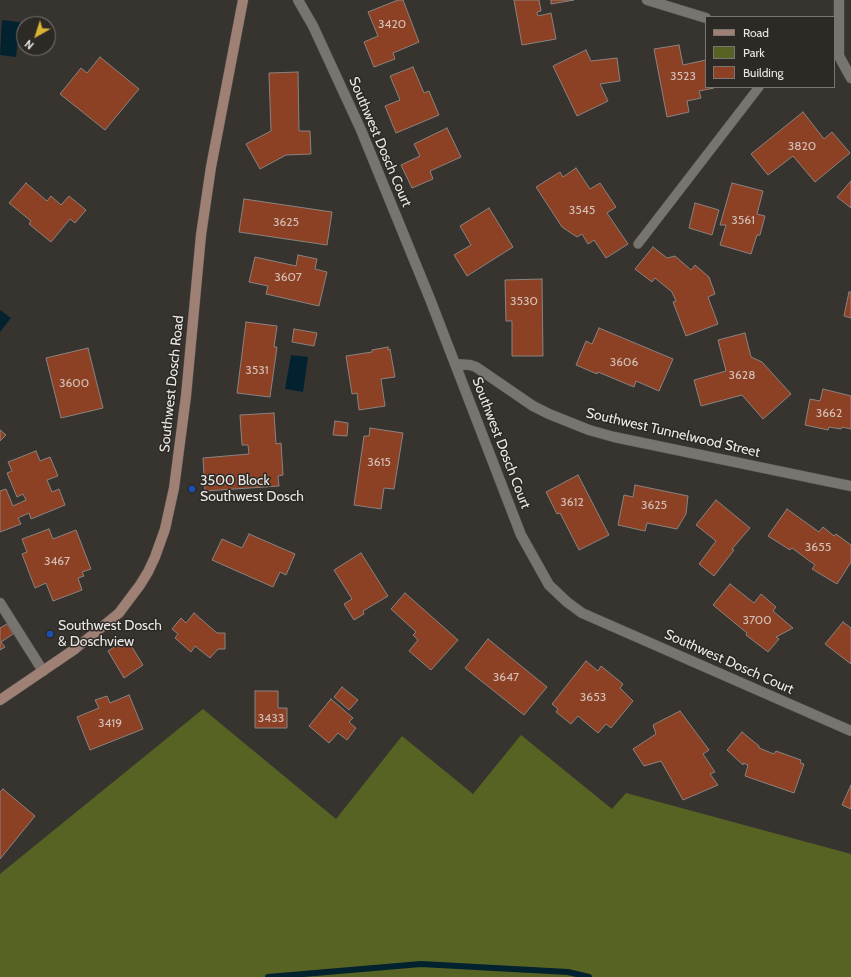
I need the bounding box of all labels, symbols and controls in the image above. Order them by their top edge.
north arrow [16,16,56,56]
legend [705,16,835,88]
house number: 3420 [378,17,406,31]
text: Road [743,25,769,40]
text: N [22,37,37,52]
text: Park [743,45,765,60]
text: Building [743,65,784,80]
house number: 3523 [670,69,696,83]
street label: Southwest Dosch Court [345,74,415,210]
house number: 3820 [788,139,816,153]
house number: 3545 [569,203,595,217]
house number: 3561 [731,213,755,227]
house number: 3625 [273,215,299,229]
house number: 3607 [274,270,302,284]
house number: 3530 [510,294,538,308]
street label: Southwest Dosch Road [156,315,188,453]
house number: 3606 [610,355,638,369]
house number: 3531 [245,363,269,377]
house number: 3628 [729,368,755,382]
street label: Southwest Dosch Court [468,375,534,511]
house number: 3600 [59,376,89,390]
street label: Southwest Tunnelwood Street [584,405,762,461]
house number: 3662 [816,406,842,420]
house number: 3615 [367,455,391,469]
place label: 3500 Block Southwest Dosch [200,473,304,506]
marker: 3500 Block Southwest Dosch [187,484,197,494]
house number: 3612 [560,495,584,509]
house number: 3625 [641,498,667,512]
house number: 3655 [805,540,831,554]
house number: 3467 [44,554,70,568]
house number: 3700 [742,613,772,627]
place label: Southwest Dosch & Doschview [58,618,162,650]
street label: Southwest Dosch Court [662,626,796,698]
marker: Southwest Dosch & Doschview [45,629,55,639]
house number: 3647 [493,670,519,684]
house number: 3653 [580,690,606,704]
house number: 3433 [258,711,284,725]
house number: 3419 [98,716,122,730]

